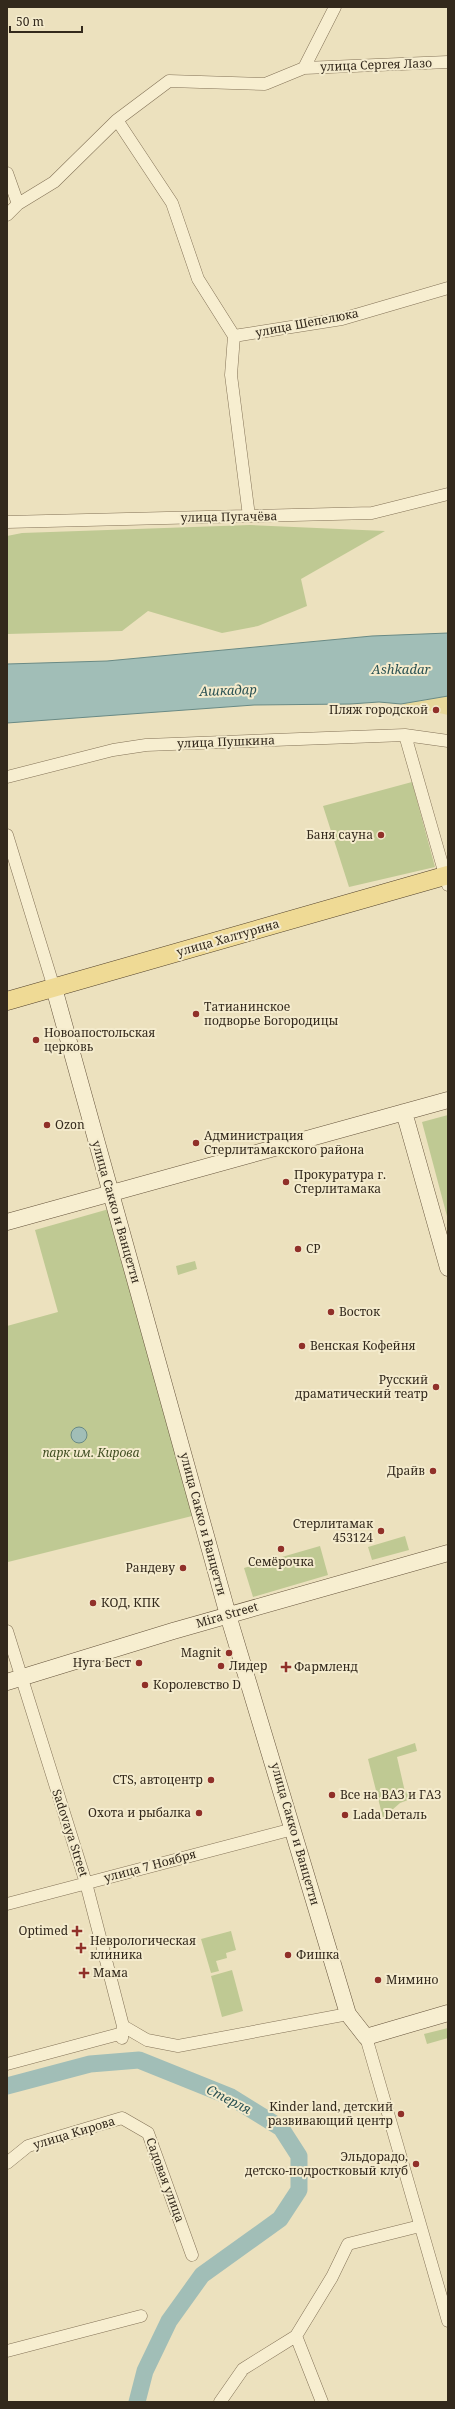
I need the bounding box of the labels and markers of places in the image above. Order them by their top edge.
place label: Пляж городской [329,701,428,718]
marker: Пляж городской [431,705,441,715]
place label: Баня сауна [306,826,373,843]
marker: Баня сауна [376,830,386,840]
place label: Татианинское подворье Богородицы [204,998,339,1029]
marker: Татианинское подворье Богородицы [191,1009,201,1019]
place label: Новоапостольская церковь [44,1024,156,1055]
marker: Новоапостольская церковь [31,1035,41,1045]
place label: Ozon [55,1116,85,1133]
marker: Ozon [42,1120,52,1130]
place label: Администрация Стерлитамакского района [204,1127,365,1158]
marker: Администрация Стерлитамакского района [191,1138,201,1148]
place label: Прокуратура г. Стерлитамака [294,1166,386,1197]
marker: Прокуратура г. Стерлитамака [281,1177,291,1187]
place label: СР [306,1240,321,1257]
marker: СР [293,1244,303,1254]
place label: Восток [339,1303,381,1320]
marker: Восток [326,1307,336,1317]
place label: Венская Кофейня [310,1337,416,1354]
marker: Венская Кофейня [297,1341,307,1351]
place label: Русский драматический театр [295,1371,428,1402]
marker: Русский драматический театр [431,1382,441,1392]
place label: Драйв [387,1462,425,1479]
marker: Драйв [428,1466,438,1476]
place label: Стерлитамак 453124 [293,1515,374,1546]
marker: Стерлитамак 453124 [376,1526,386,1536]
marker: Семёрочка [276,1544,286,1554]
place label: Семёрочка [248,1553,314,1570]
place label: Рандеву [125,1559,175,1576]
marker: Рандеву [178,1563,188,1573]
place label: КОД, КПК [101,1594,160,1611]
marker: КОД, КПК [88,1598,98,1608]
place label: Magnit [181,1644,221,1661]
marker: Magnit [224,1648,234,1658]
place label: Нуга Бест [73,1654,132,1671]
place label: Лидер [229,1657,268,1674]
marker: Нуга Бест [134,1658,144,1668]
place label: Фармленд [294,1658,358,1675]
marker: Лидер [216,1661,226,1671]
marker: Фармленд [281,1662,291,1672]
place label: Королевство D [153,1676,241,1693]
marker: Королевство D [140,1680,150,1690]
place label: СTS, автоцентр [112,1771,203,1788]
marker: СTS, автоцентр [206,1775,216,1785]
place label: Все на ВАЗ и ГАЗ [340,1786,441,1803]
marker: Все на ВАЗ и ГАЗ [327,1790,337,1800]
place label: Охота и рыбалка [88,1804,191,1821]
place label: Lada Dеталь [353,1806,427,1823]
marker: Охота и рыбалка [194,1808,204,1818]
marker: Lada Dеталь [340,1810,350,1820]
place label: Optimed [19,1922,69,1939]
marker: Optimed [71,1925,83,1937]
place label: Неврологическая клиника [90,1932,196,1963]
marker: Неврологическая клиника [75,1942,87,1954]
place label: Фишка [296,1946,340,1963]
marker: Фишка [283,1950,293,1960]
place label: Мама [93,1964,128,1981]
marker: Мама [78,1967,90,1979]
place label: Мимино [386,1971,439,1988]
marker: Мимино [373,1975,383,1985]
place label: Kinder land, детский развивающий центр [268,2098,393,2129]
marker: Kinder land, детский развивающий центр [396,2109,406,2119]
place label: Эльдорадо, детско-подростковый клуб [245,2148,408,2179]
marker: Эльдорадо, детско-подростковый клуб [411,2159,421,2169]

